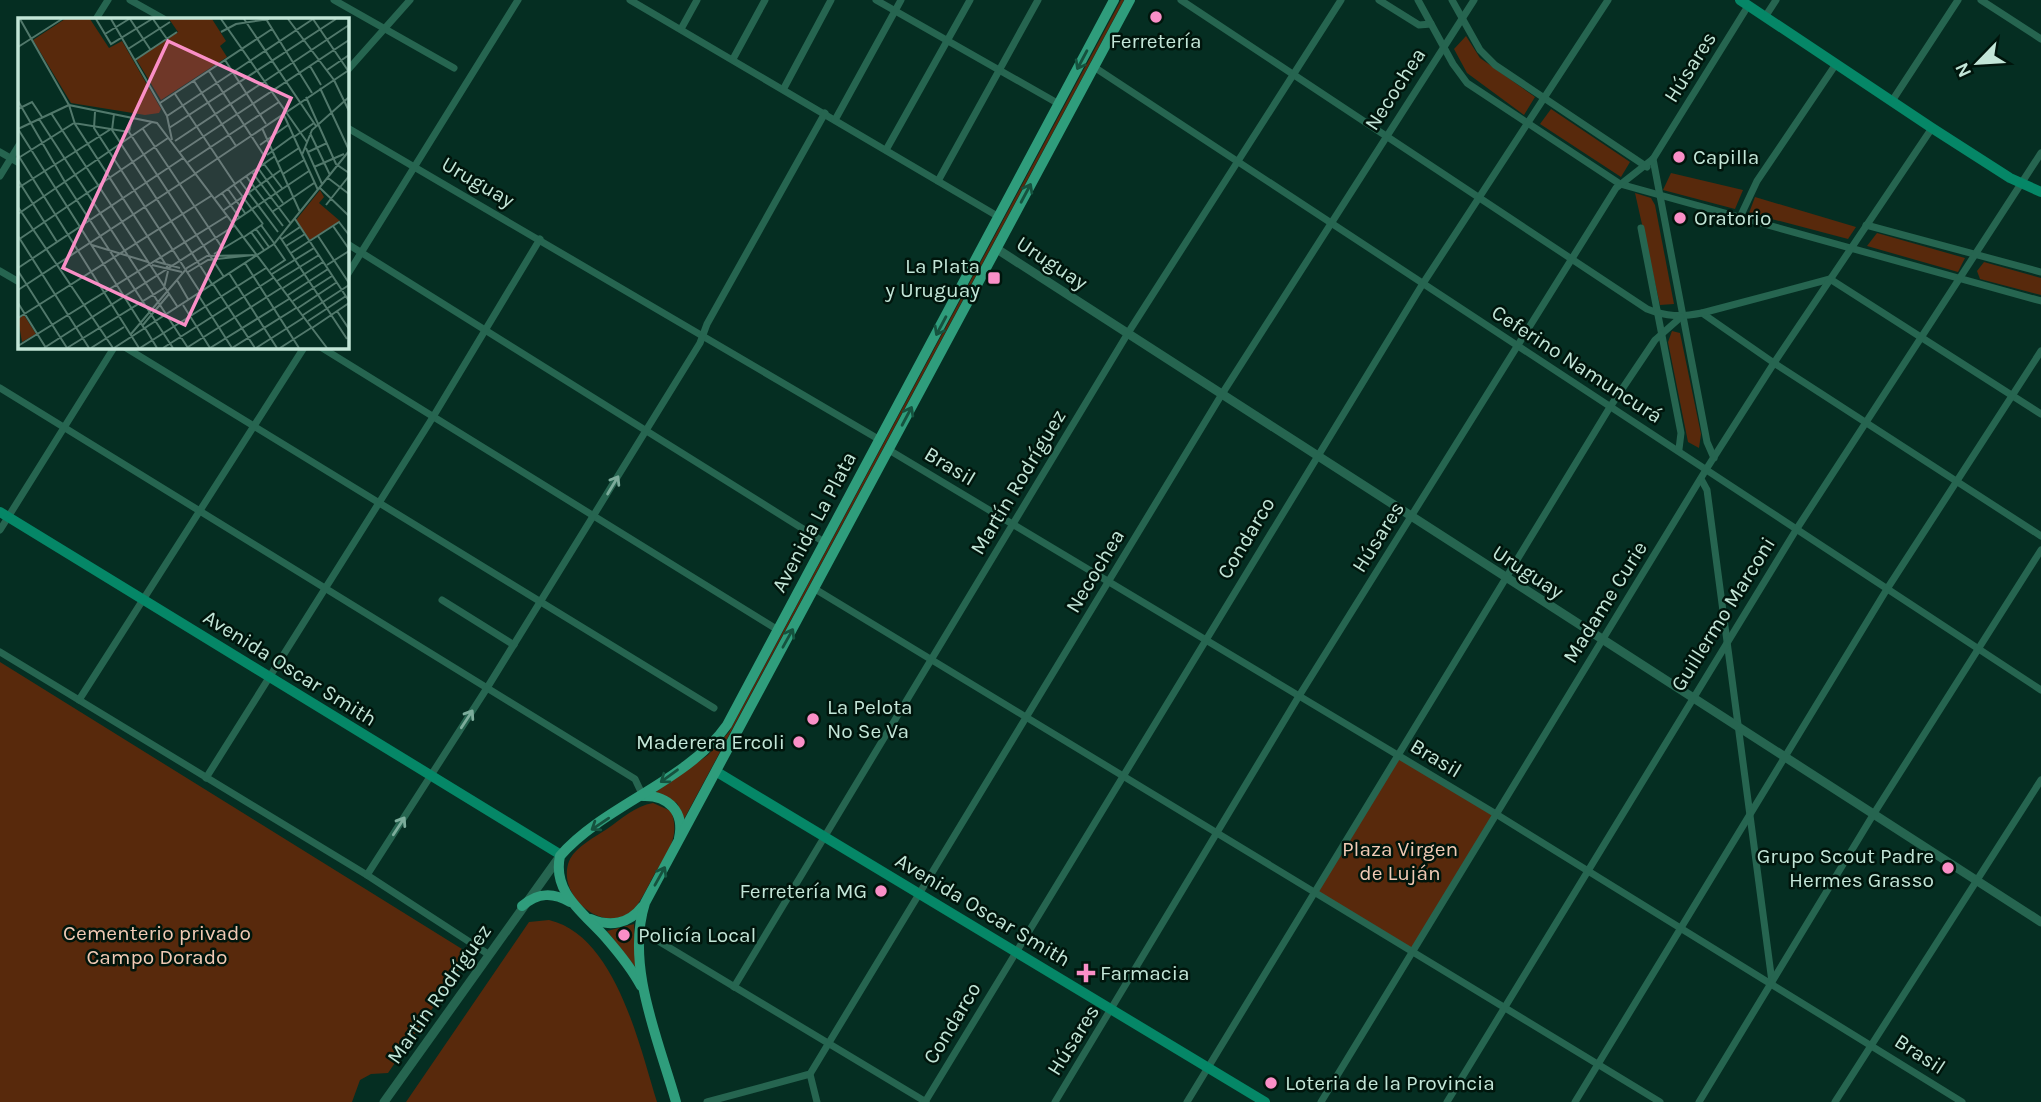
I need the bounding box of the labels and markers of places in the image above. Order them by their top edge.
marker: Ferretería [1148,9,1164,25]
place label: Ferretería [1110,29,1202,53]
place label: Capilla [1693,145,1759,169]
marker: Capilla [1671,149,1687,165]
place label: Oratorio [1694,206,1771,230]
marker: Oratorio [1672,210,1688,226]
place label: La Plata y Uruguay [884,254,980,302]
marker: La Plata y Uruguay [986,270,1002,286]
place label: La Pelota No Se Va [827,695,913,743]
marker: La Pelota No Se Va [805,711,821,727]
place label: Maderera Ercoli [636,730,785,754]
marker: Maderera Ercoli [791,734,807,750]
place label: Grupo Scout Padre Hermes Grasso [1757,844,1934,892]
marker: Grupo Scout Padre Hermes Grasso [1940,860,1956,876]
place label: Ferretería MG [739,879,867,903]
marker: Ferretería MG [873,883,889,899]
place label: Policía Local [638,923,756,947]
marker: Policía Local [616,927,632,943]
place label: Farmacia [1100,961,1190,985]
marker: Farmacia [1078,965,1094,981]
place label: Loteria de la Provincia [1285,1071,1495,1095]
marker: Loteria de la Provincia [1263,1075,1279,1091]

